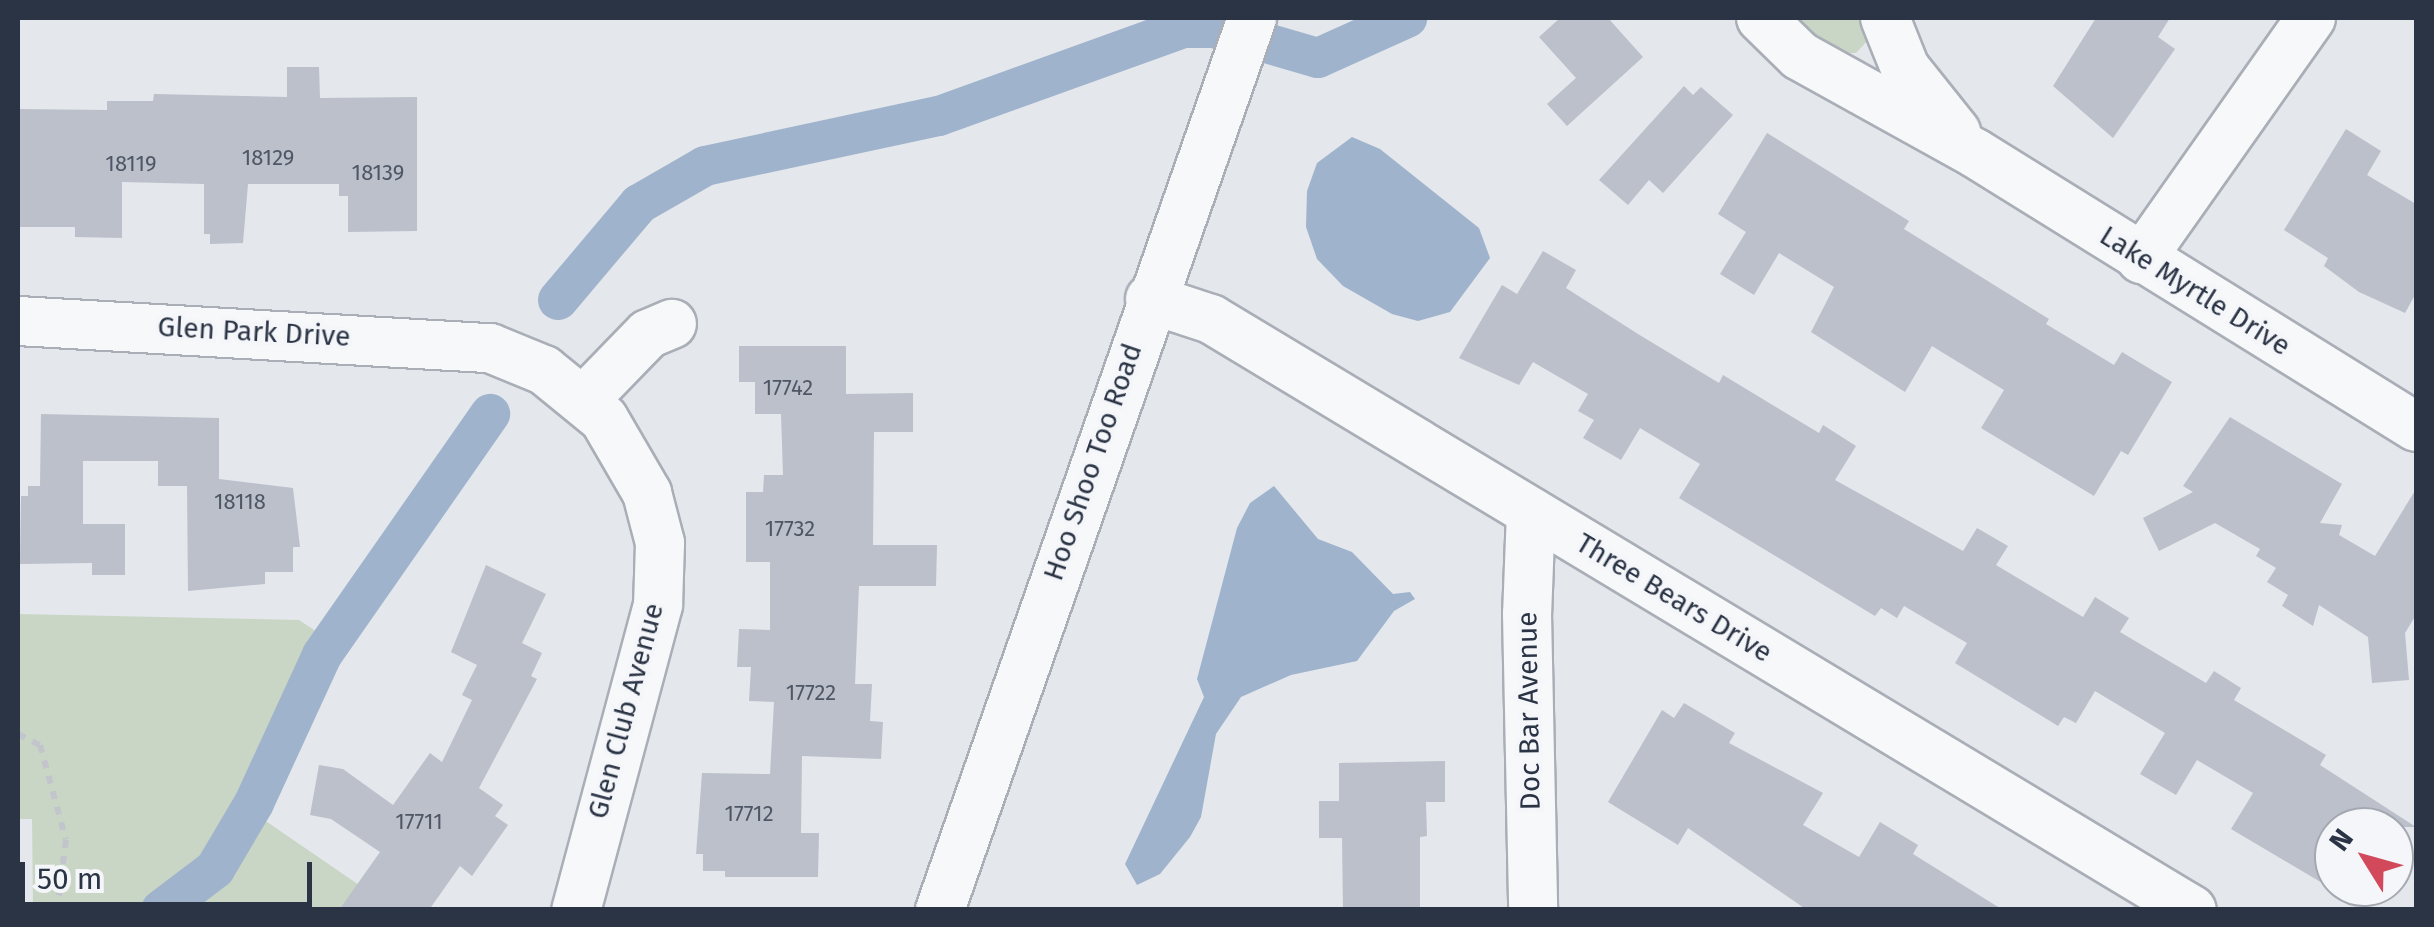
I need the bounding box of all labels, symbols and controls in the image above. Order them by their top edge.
house number: 18129 [242,145,294,171]
house number: 18119 [105,151,157,177]
house number: 18139 [352,160,404,186]
street label: Lake Myrtle Drive [2094,219,2296,363]
street label: Glen Park Drive [157,310,351,354]
street label: Hoo Shoo Too Road [1037,339,1149,585]
house number: 17742 [763,375,813,401]
house number: 18118 [214,489,266,515]
house number: 17732 [765,516,815,542]
street label: Three Bears Drive [1570,526,1778,670]
street label: Glen Club Avenue [581,600,671,822]
street label: Doc Bar Avenue [1510,611,1548,811]
house number: 17722 [786,680,836,706]
house number: 17712 [724,801,774,827]
north arrow [2314,807,2414,907]
house number: 17711 [395,809,443,835]
text: N [2322,823,2360,857]
scale bar [25,842,318,904]
text: 50 m [37,861,102,897]

